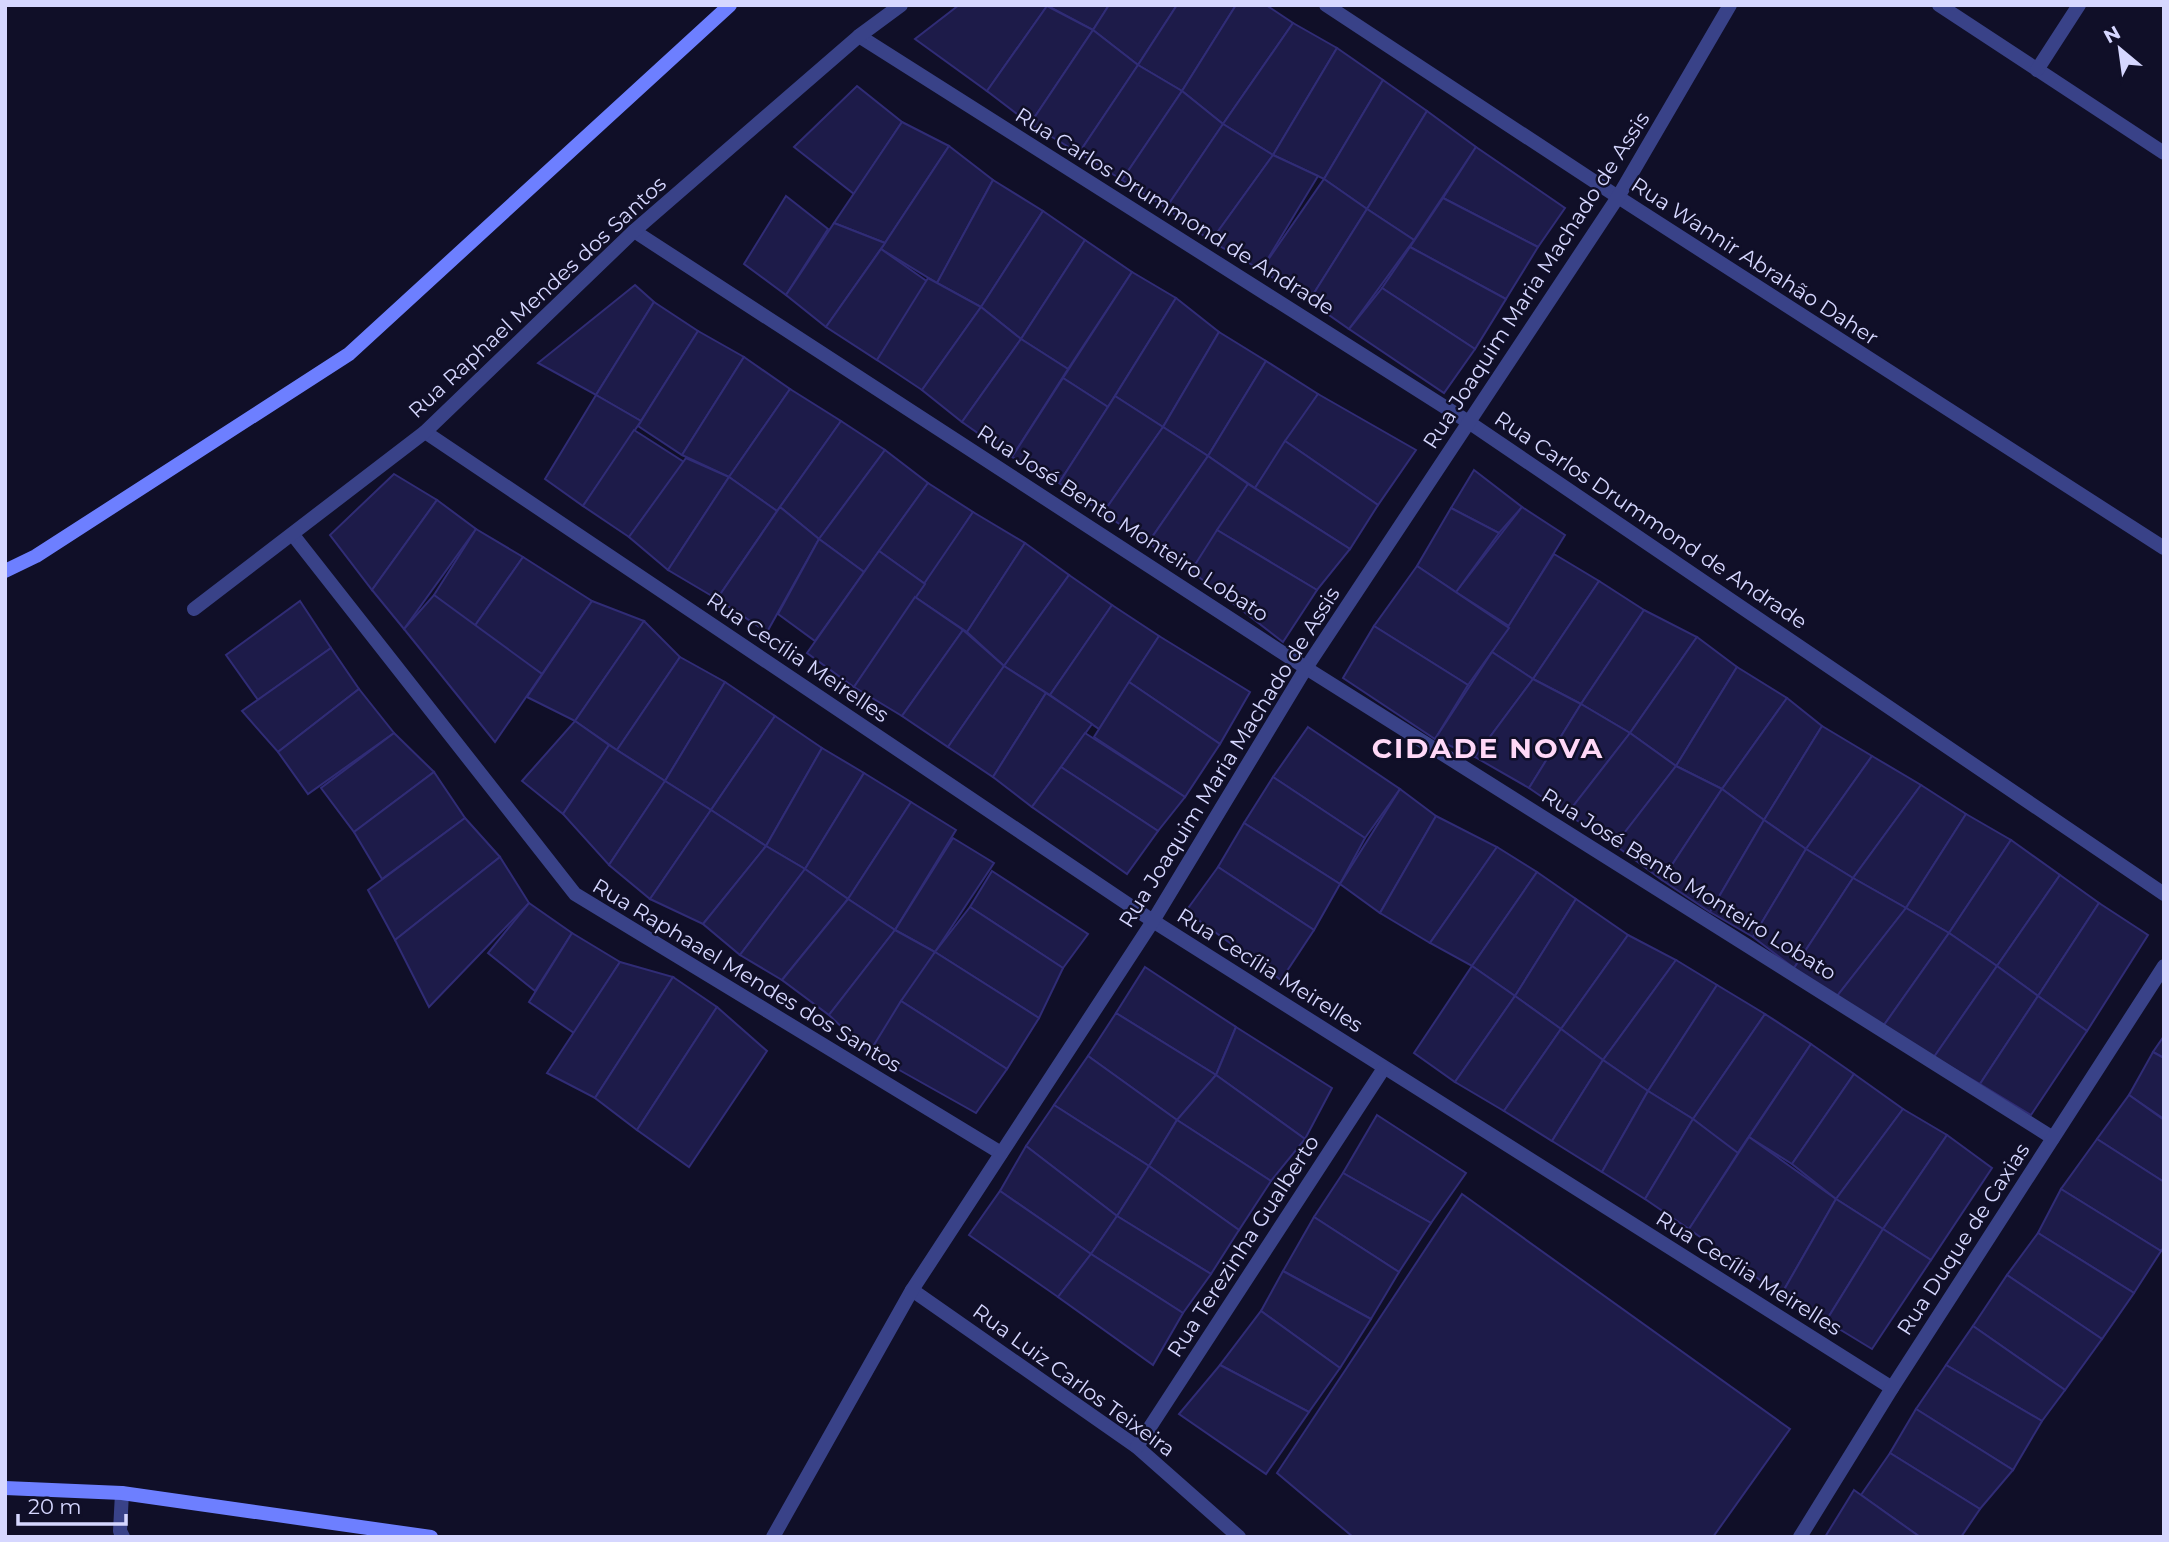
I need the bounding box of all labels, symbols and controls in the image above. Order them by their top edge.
north arrow [2085,14,2155,84]
text: N [2100,21,2124,48]
street label: Rua Carlos Drummond de Andrade [1011,102,1339,320]
street label: Rua Joaquim Maria Machado de Assis [1418,107,1654,453]
street label: Rua Raphael Mendes dos Santos [403,171,671,423]
street label: Rua Wannir Abrahão Daher [1627,172,1883,350]
street label: Rua Carlos Drummond de Andrade [1490,406,1812,634]
street label: Rua José Bento Monteiro Lobato [972,419,1274,627]
street label: Rua Joaquim Maria Machado de Assis [1113,582,1345,932]
street label: Rua Cecília Meirelles [702,587,894,727]
district label: CIDADE NOVA [1372,731,1604,765]
street label: Rua José Bento Monteiro Lobato [1537,783,1841,985]
street label: Rua Raphaael Mendes dos Santos [588,873,906,1077]
street label: Rua Cecília Meirelles [1173,903,1367,1037]
street label: Rua Terezinha Gualberto [1162,1130,1324,1362]
street label: Rua Duque de Caxias [1891,1138,2035,1340]
street label: Rua Cecília Meirelles [1652,1206,1846,1340]
street label: Rua Luiz Carlos Teixeira [968,1298,1180,1462]
scale bar [18,1482,126,1526]
text: 20 m [28,1494,82,1519]

